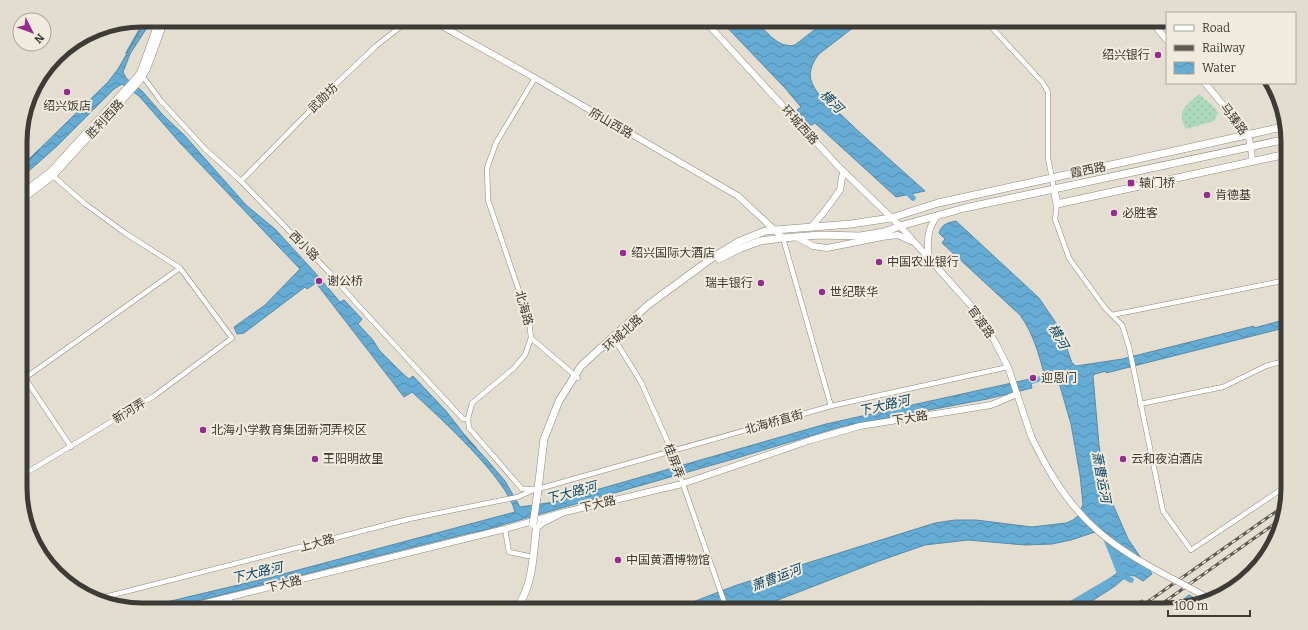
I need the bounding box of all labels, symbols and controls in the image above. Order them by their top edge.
north arrow [12,12,52,52]
legend [1166,12,1296,84]
text: Road [1202,21,1230,35]
text: N [31,31,47,46]
text: Railway [1202,41,1246,55]
place label: 绍兴银行 [1102,48,1150,62]
marker: 绍兴银行 [1153,50,1163,60]
text: Water [1202,61,1237,75]
street label: 武勋坊 [305,80,341,116]
marker: 绍兴饭店 [62,87,72,97]
water label: 横河 [817,87,848,118]
street label: 胜利西路 [84,97,126,141]
place label: 绍兴饭店 [43,99,91,113]
street label: 马臻路 [1218,100,1250,138]
street label: 环城西路 [779,102,821,148]
street label: 府山西路 [587,105,635,141]
street label: 霞西路 [1069,159,1107,181]
place label: 辕门桥 [1139,176,1175,190]
marker: 辕门桥 [1126,178,1136,188]
place label: 肯德基 [1215,188,1251,202]
marker: 肯德基 [1202,190,1212,200]
place label: 必胜客 [1122,206,1158,220]
marker: 必胜客 [1109,208,1119,218]
street label: 西小路 [286,228,322,264]
place label: 绍兴国际大酒店 [631,246,715,260]
marker: 绍兴国际大酒店 [618,248,628,258]
place label: 中国农业银行 [887,255,959,269]
marker: 中国农业银行 [874,257,884,267]
place label: 谢公桥 [327,274,363,288]
marker: 谢公桥 [314,276,324,286]
place label: 瑞丰银行 [705,276,753,290]
marker: 瑞丰银行 [756,278,766,288]
place label: 世纪联华 [830,285,878,299]
marker: 世纪联华 [817,287,827,297]
street label: 北海路 [512,289,536,327]
street label: 官渡路 [965,303,997,341]
street label: 环城北路 [600,312,646,354]
water label: 横河 [1046,321,1073,354]
place label: 迎恩门 [1041,371,1077,385]
marker: 迎恩门 [1028,373,1038,383]
water label: 下大路河 [857,392,911,418]
street label: 新河弄 [110,396,148,426]
street label: 北海桥直街 [743,407,805,437]
street label: 下大路 [891,408,929,428]
place label: 北海小学教育集团新河弄校区 [211,423,367,437]
marker: 北海小学教育集团新河弄校区 [198,425,208,435]
street label: 桂屏弄 [661,442,687,480]
water label: 萧曹运河 [1089,450,1114,507]
place label: 王阳明故里 [323,452,383,466]
place label: 云和夜泊酒店 [1131,452,1203,466]
marker: 王阳明故里 [310,454,320,464]
marker: 云和夜泊酒店 [1118,454,1128,464]
water label: 下大路河 [544,478,598,506]
street label: 下大路 [579,493,617,515]
street label: 上大路 [298,532,336,554]
place label: 中国黄酒博物馆 [626,553,710,567]
marker: 中国黄酒博物馆 [613,555,623,565]
water label: 下大路河 [230,559,284,585]
water label: 萧曹运河 [749,560,806,594]
street label: 下大路 [265,573,303,595]
scale bar [1168,592,1250,618]
text: 100 m [1174,599,1209,613]

